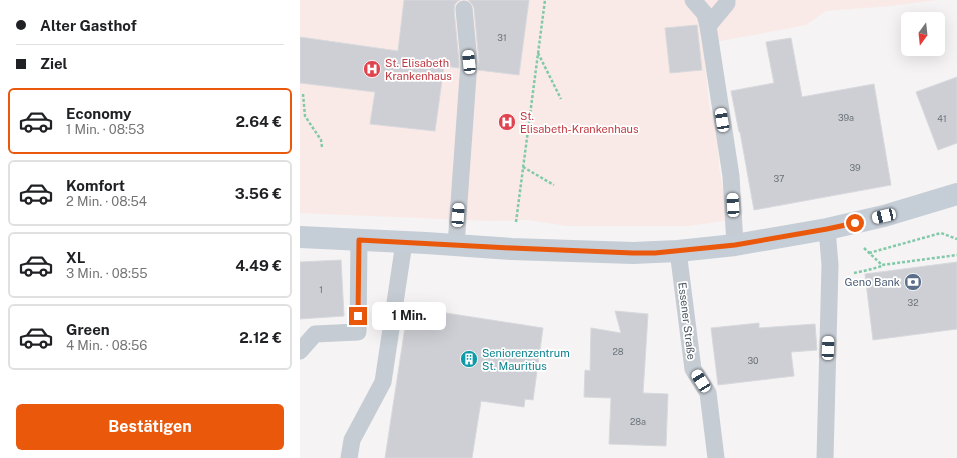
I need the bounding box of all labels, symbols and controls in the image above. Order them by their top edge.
north arrow [901,12,945,56]
map controls [901,12,945,56]
text: Alter Gasthof [40,17,137,34]
house number: 31 [497,32,507,43]
car [462,49,476,75]
text: Ziel [40,55,68,72]
place label: St. Elisabeth Krankenhaus [385,57,452,82]
hospital icon: St. Elisabeth Krankenhaus [362,59,382,79]
icon: car [18,103,54,139]
text: Economy [66,105,131,122]
car [714,107,730,133]
place label: St. Elisabeth-Krankenhaus [520,110,639,135]
hospital icon: St. Elisabeth-Krankenhaus [497,112,517,132]
house number: 39a [838,112,854,123]
text: 2.64 € [236,113,282,130]
house number: 41 [937,113,947,124]
text: 1 Min. · 08:53 [66,122,145,137]
house number: 39 [849,162,861,173]
house number: 37 [774,173,784,184]
icon: car [18,175,54,211]
text: Komfort [66,177,125,194]
text: 3.56 € [235,185,282,202]
car [726,193,740,217]
text: 2 Min. · 08:54 [66,194,147,209]
car [451,203,465,227]
car [871,207,897,225]
route start [846,214,864,232]
icon: car [18,247,54,283]
text: XL [66,249,85,266]
text: 4.49 € [235,257,282,274]
text: 3 Min. · 08:55 [66,266,148,281]
bank icon: Geno Bank [903,272,923,292]
place label: Geno Bank [845,276,900,288]
street label: Essener Straße [676,282,698,360]
house number: 1 [319,284,323,295]
house number: 32 [907,297,919,308]
callout: 1 Min. [372,302,446,330]
route end [349,307,367,325]
text: 1 Min. [391,308,427,323]
icon: car [18,319,54,355]
text: Green [66,321,110,338]
text: 2.12 € [239,329,282,346]
car [822,336,834,360]
text: 4 Min. · 08:56 [66,338,147,353]
house number: 28 [612,346,624,357]
place label: Seniorenzentrum St. Mauritius [482,347,570,372]
building icon: Seniorenzentrum St. Mauritius [459,349,479,369]
house number: 30 [747,355,759,366]
car [690,368,712,394]
button: Bestätigen [16,404,284,450]
house number: 28a [630,416,646,427]

